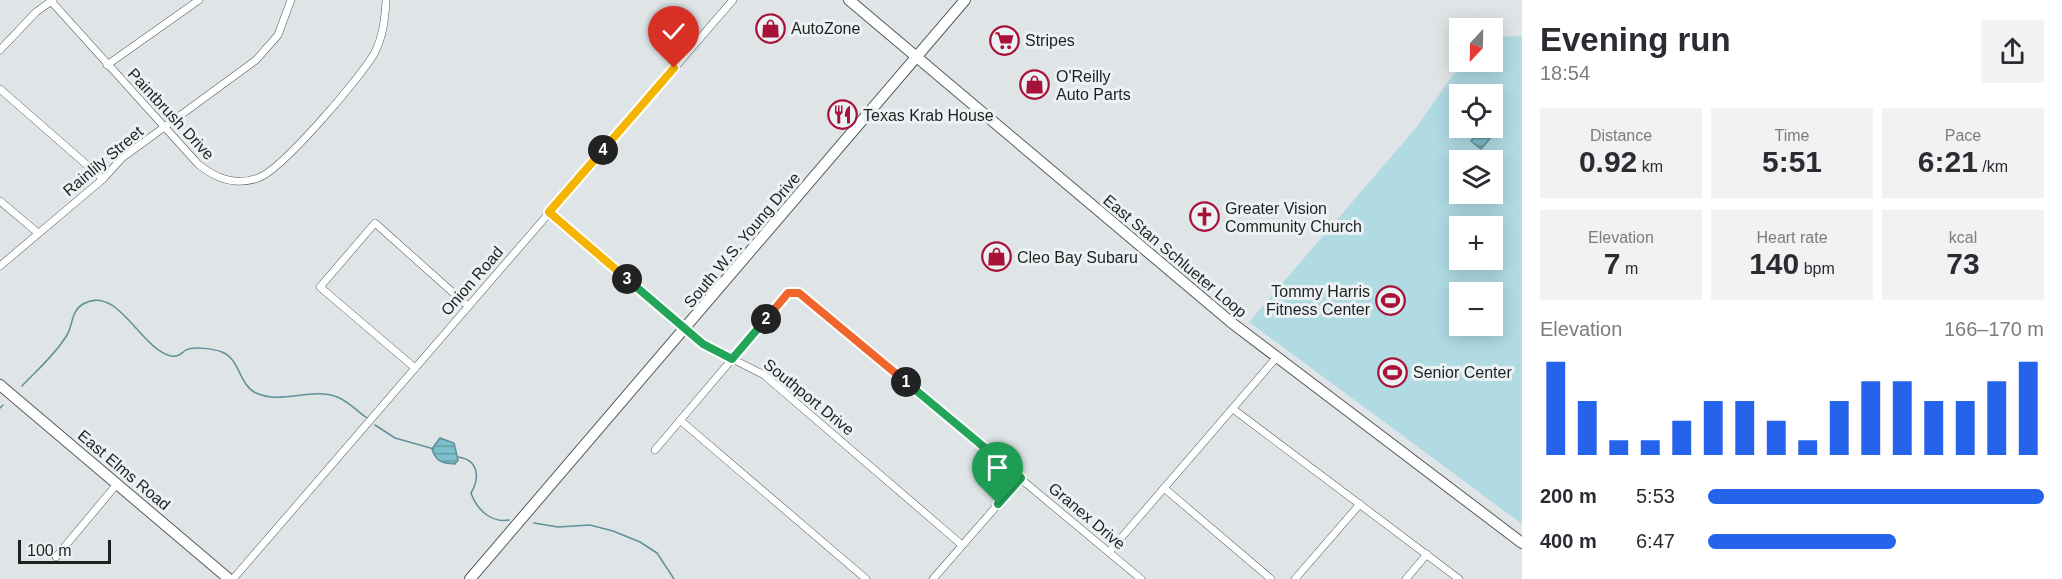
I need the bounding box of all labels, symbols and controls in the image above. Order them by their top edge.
pin [648,6,699,68]
shop icon: AutoZone [754,12,786,44]
icon: check [657,15,690,48]
north arrow [1449,18,1503,72]
map controls [1449,18,1503,336]
place label: AutoZone [791,20,860,37]
button: share [1981,20,2044,83]
text: Evening run [1540,21,1731,58]
supermarket icon: Stripes [988,24,1020,56]
place label: Stripes [1025,32,1075,49]
text: 18:54 [1540,62,1590,84]
street label: Paintbrush Drive [124,65,218,163]
place label: O'Reilly Auto Parts [1056,68,1131,103]
shop icon: O'Reilly Auto Parts [1019,69,1051,101]
button: locate [1449,84,1503,138]
restaurant icon: Texas Krab House [826,99,858,131]
place label: Texas Krab House [863,107,994,124]
street label: Rainlily Street [60,122,147,199]
text: Distance [1590,127,1652,144]
text: Time [1775,127,1809,144]
text: Pace [1945,127,1981,144]
pin: 4 [588,135,618,165]
text: 4 [599,141,607,158]
text: 0.92 [1579,145,1637,178]
text: 5:51 [1762,145,1822,178]
text: 6:21 [1918,145,1978,178]
button: layers [1449,150,1503,204]
text: km [1637,158,1663,175]
text: /km [1978,158,2008,175]
street label: South W.S. Young Drive [681,169,803,311]
street label: East Stan Schlueter Loop [1100,191,1250,321]
place label: Greater Vision Community Church [1225,200,1362,235]
church icon: Greater Vision Community Church [1188,201,1220,233]
button: + [1449,216,1503,270]
text: Elevation [1588,229,1654,246]
text: Heart rate [1756,229,1828,246]
text: kcal [1949,229,1977,246]
shop icon: Cleo Bay Subaru [980,241,1012,273]
street label: Onion Road [438,243,506,319]
text: 7 [1604,247,1620,280]
text: 140 [1749,247,1799,280]
text: 73 [1946,247,1980,280]
place label: Cleo Bay Subaru [1017,249,1138,266]
text: m [1620,260,1638,277]
text: bpm [1799,260,1835,277]
pin: 3 [612,264,642,294]
text: 3 [623,270,631,287]
button: − [1449,282,1503,336]
place label: Tommy Harris Fitness Center [1266,283,1371,318]
sports icon: Tommy Harris Fitness Center [1375,284,1407,316]
pin: 2 [751,304,781,334]
text: 2 [762,310,770,327]
text: Elevation [1540,318,1622,340]
text: 166–170 m [1944,318,2044,340]
street label: Southport Drive [760,355,858,439]
sports icon: Senior Center [1376,356,1408,388]
place label: Senior Center [1413,364,1512,381]
pin: 1 [891,367,921,397]
text: 1 [902,373,910,390]
street label: East Elms Road [75,427,173,513]
pin [972,442,1023,504]
icon: arrive [981,451,1014,484]
street label: Granex Drive [1045,479,1129,553]
text: 200 m [1540,485,1597,507]
text: 5:53 [1636,485,1675,507]
text: 400 m [1540,530,1597,552]
text: 6:47 [1636,530,1675,552]
scale bar [18,537,111,564]
text: 100 m [27,542,71,559]

